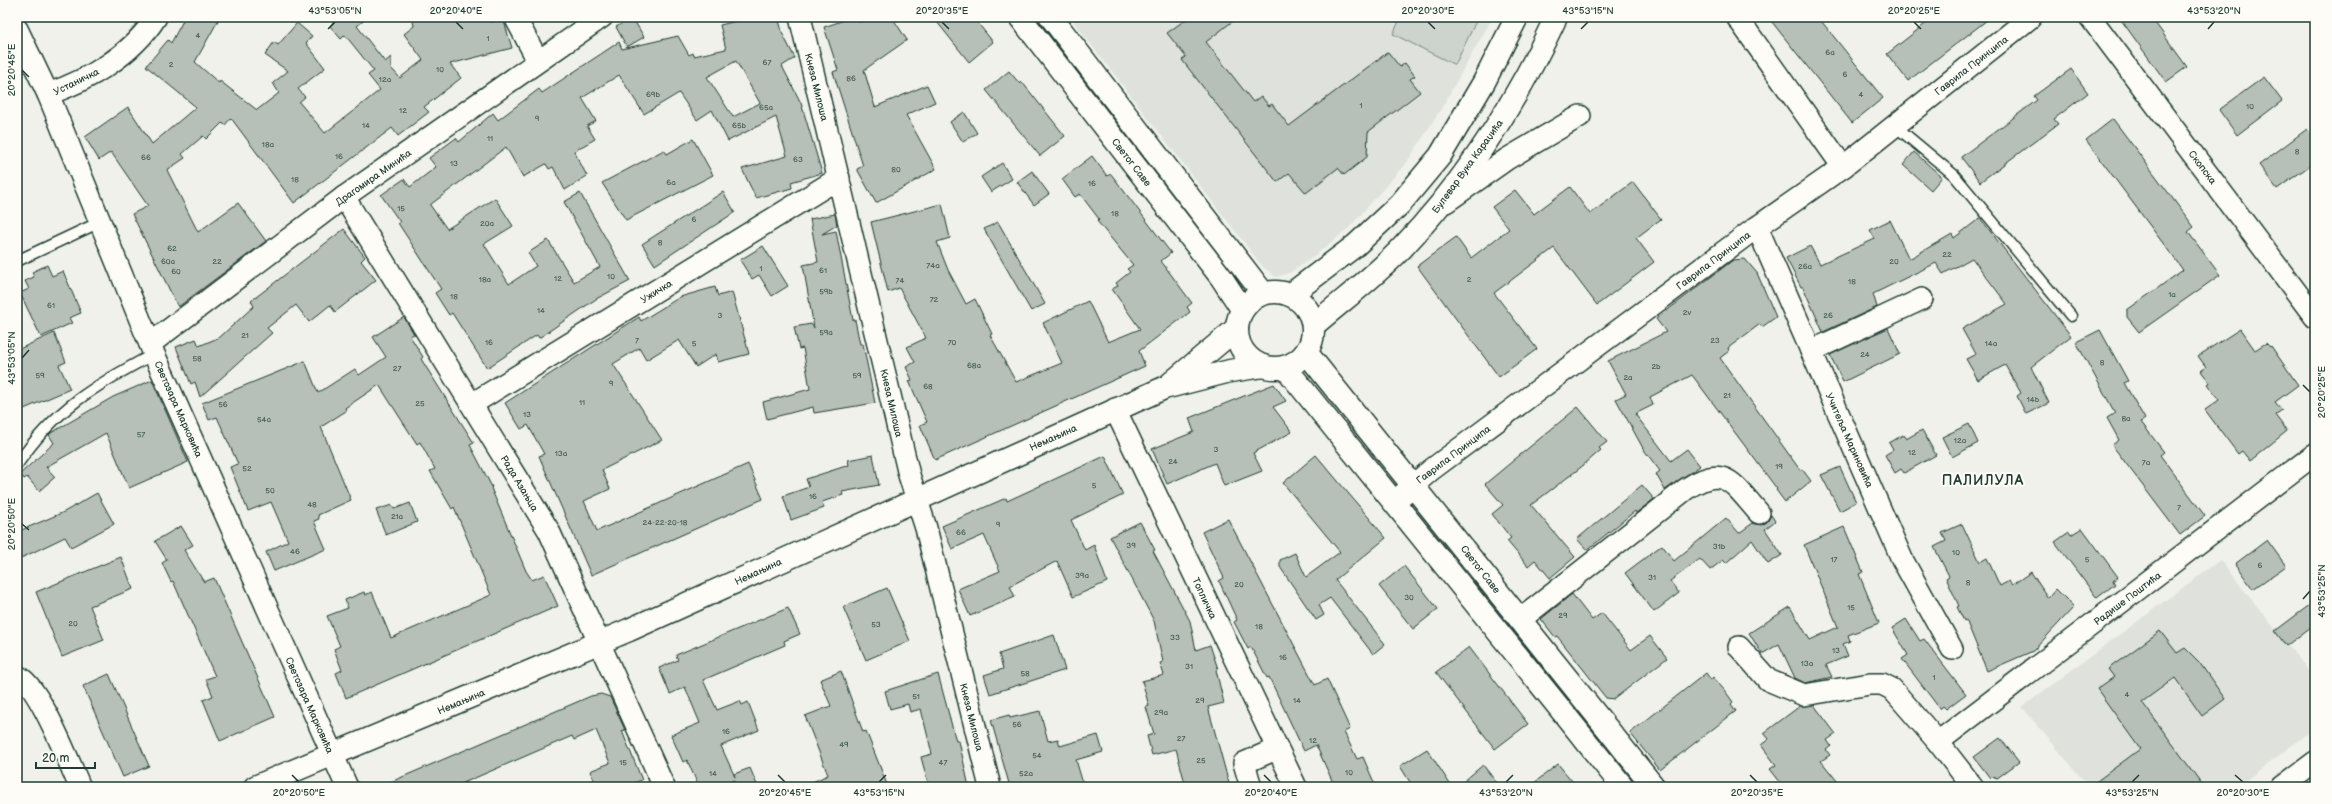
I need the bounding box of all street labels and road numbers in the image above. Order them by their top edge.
street label: Гаврила Принципа [1933,33,2011,98]
street label: Кнеза Милоша [802,52,830,123]
street label: Устаничка [52,66,101,98]
street label: Булевар Вука Караџића [1430,117,1506,216]
street label: Светог Саве [1109,136,1154,189]
street label: Драгомира Минића [333,147,414,209]
street label: Скопска [2186,148,2219,187]
street label: Гаврила Принципа [1674,229,1753,293]
street label: Ужичка [638,277,675,306]
street label: Светозара Марковића [151,359,205,459]
street label: Кнеза Милоша [877,368,905,439]
street label: Учитеља Мариновића [1823,391,1875,490]
street label: Немањина [1028,422,1079,454]
street label: Гаврила Принципа [1414,423,1493,487]
street label: Рада Азањца [498,453,541,514]
street label: Светог Саве [1458,543,1503,596]
street label: Немањина [733,556,784,588]
street label: Радише Поштића [2091,569,2164,628]
street label: Топличка [1189,576,1219,621]
street label: Светозара Марковића [282,655,336,755]
street label: Кнеза Милоша [957,682,985,753]
street label: Немањина [436,687,487,717]

